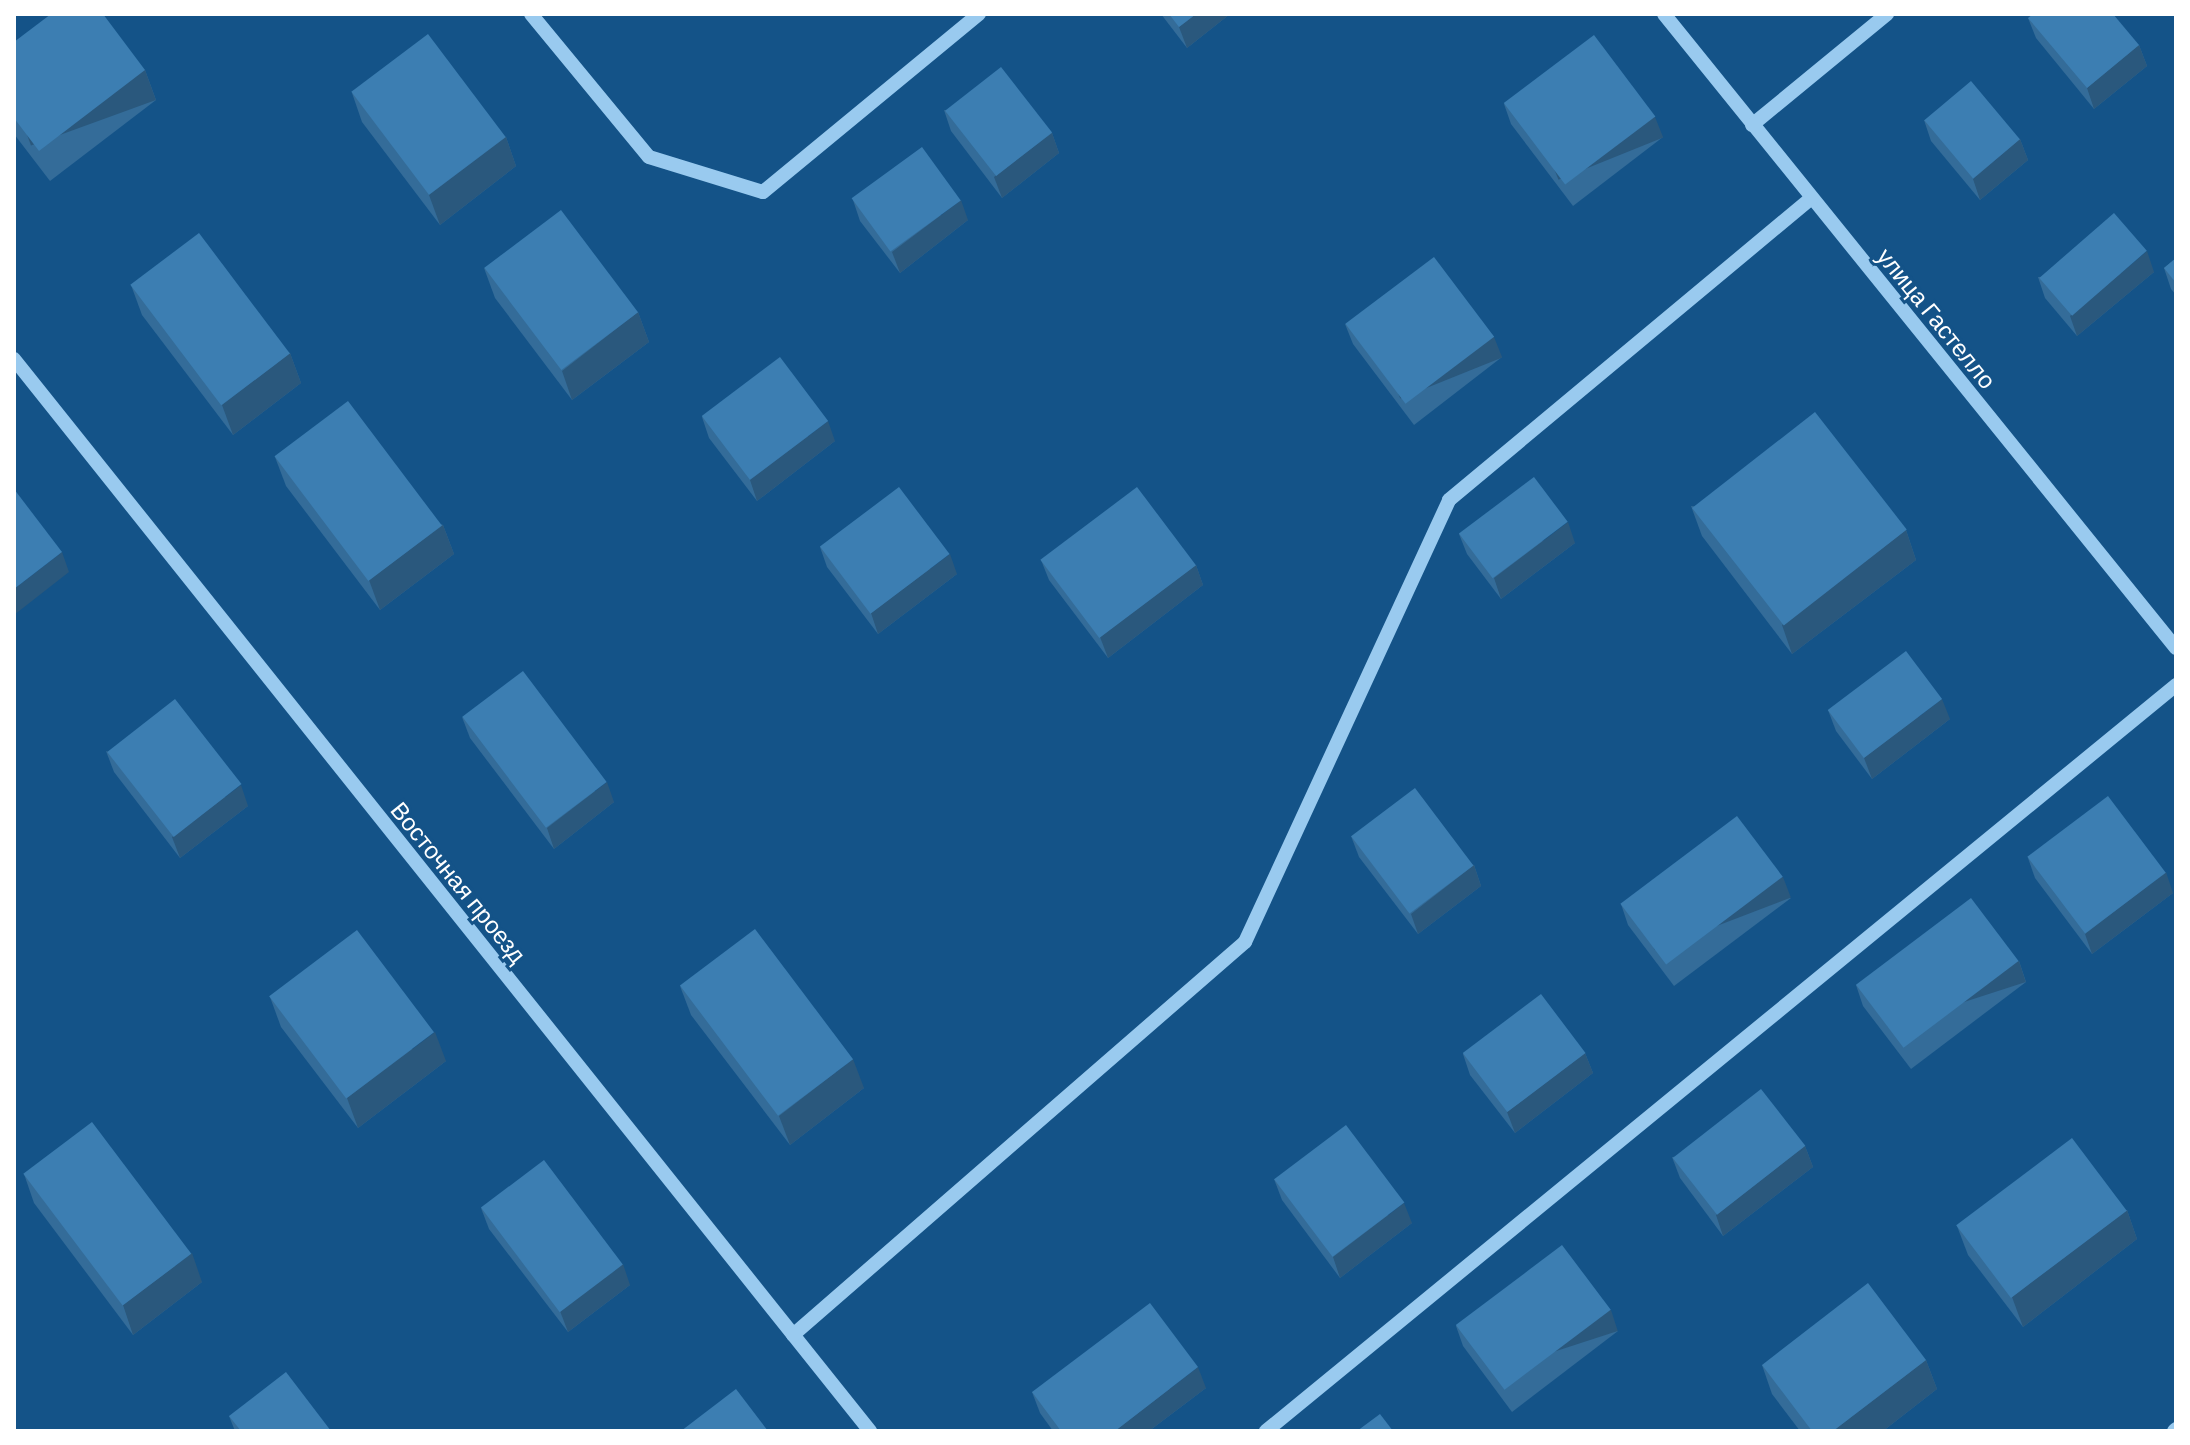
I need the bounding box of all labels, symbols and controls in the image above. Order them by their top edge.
street label: улица Гастелло [1871,242,2003,394]
street label: Восточная проезд [385,796,533,968]

